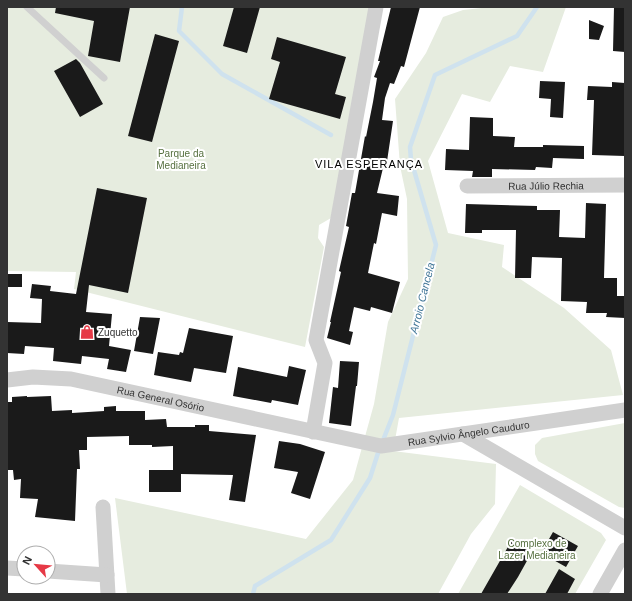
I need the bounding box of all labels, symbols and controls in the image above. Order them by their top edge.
park label: Parque da Medianeira [156,148,206,171]
district label: VILA ESPERANÇA [315,158,423,170]
street label: Rua Júlio Rechia [508,180,584,192]
water label: Arroio Cancela [407,261,437,336]
shop icon: Zuquetto [79,324,95,340]
place label: Zuquetto [98,327,138,338]
street label: Rua General Osório [116,384,206,414]
street label: Rua Sylvio Ângelo Cauduro [407,419,531,448]
park label: Complexo de Lazer Medianeira [498,538,576,561]
north arrow [16,545,56,585]
text: N [20,554,34,567]

